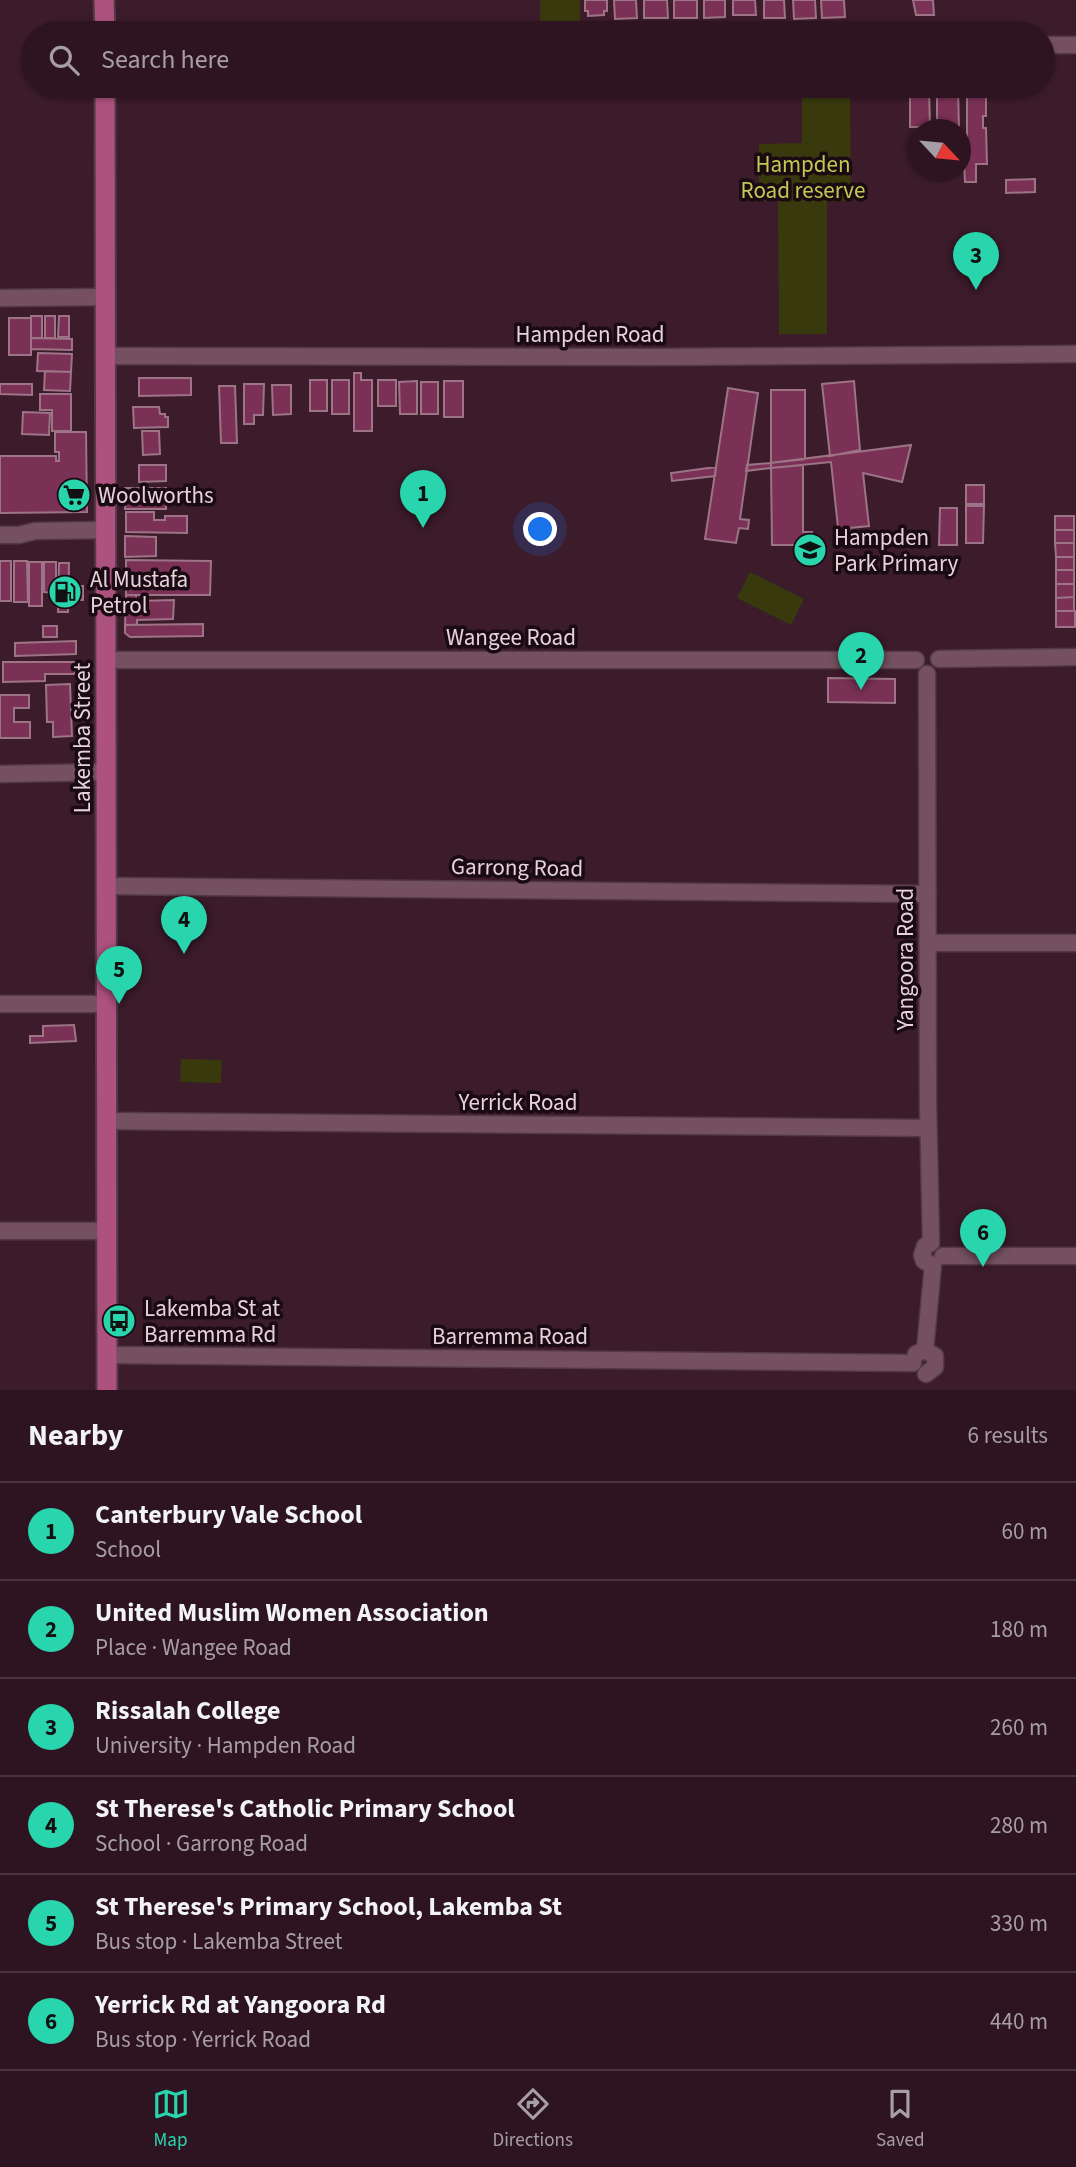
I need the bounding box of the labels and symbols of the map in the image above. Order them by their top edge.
north arrow [908,119,971,182]
park label: Hampden Road reserve [741,148,865,207]
pin: 3 [953,232,999,290]
street label: Hampden Road [515,318,665,351]
pin: 1 [400,470,446,528]
supermarket icon: Woolworths [55,476,93,514]
place label: Woolworths [98,479,214,512]
your location [523,512,557,546]
place label: Hampden Park Primary [834,521,958,580]
school or university icon: Hampden Park Primary [791,531,829,569]
place label: Al Mustafa Petrol [90,563,188,622]
fuel station icon: Al Mustafa Petrol [46,573,84,611]
street label: Wangee Road [446,621,576,654]
pin: 2 [838,632,884,690]
street label: Lakemba Street [66,663,99,813]
street label: Garrong Road [451,850,583,885]
street label: Yangoora Road [889,888,922,1031]
pin: 4 [161,896,207,954]
pin: 5 [96,946,142,1004]
street label: Yerrick Road [458,1086,577,1119]
pin: 6 [960,1209,1006,1267]
place label: Lakemba St at Barremma Rd [144,1292,280,1351]
bus stop icon: Lakemba St at Barremma Rd [100,1302,138,1340]
street label: Barremma Road [432,1320,588,1353]

